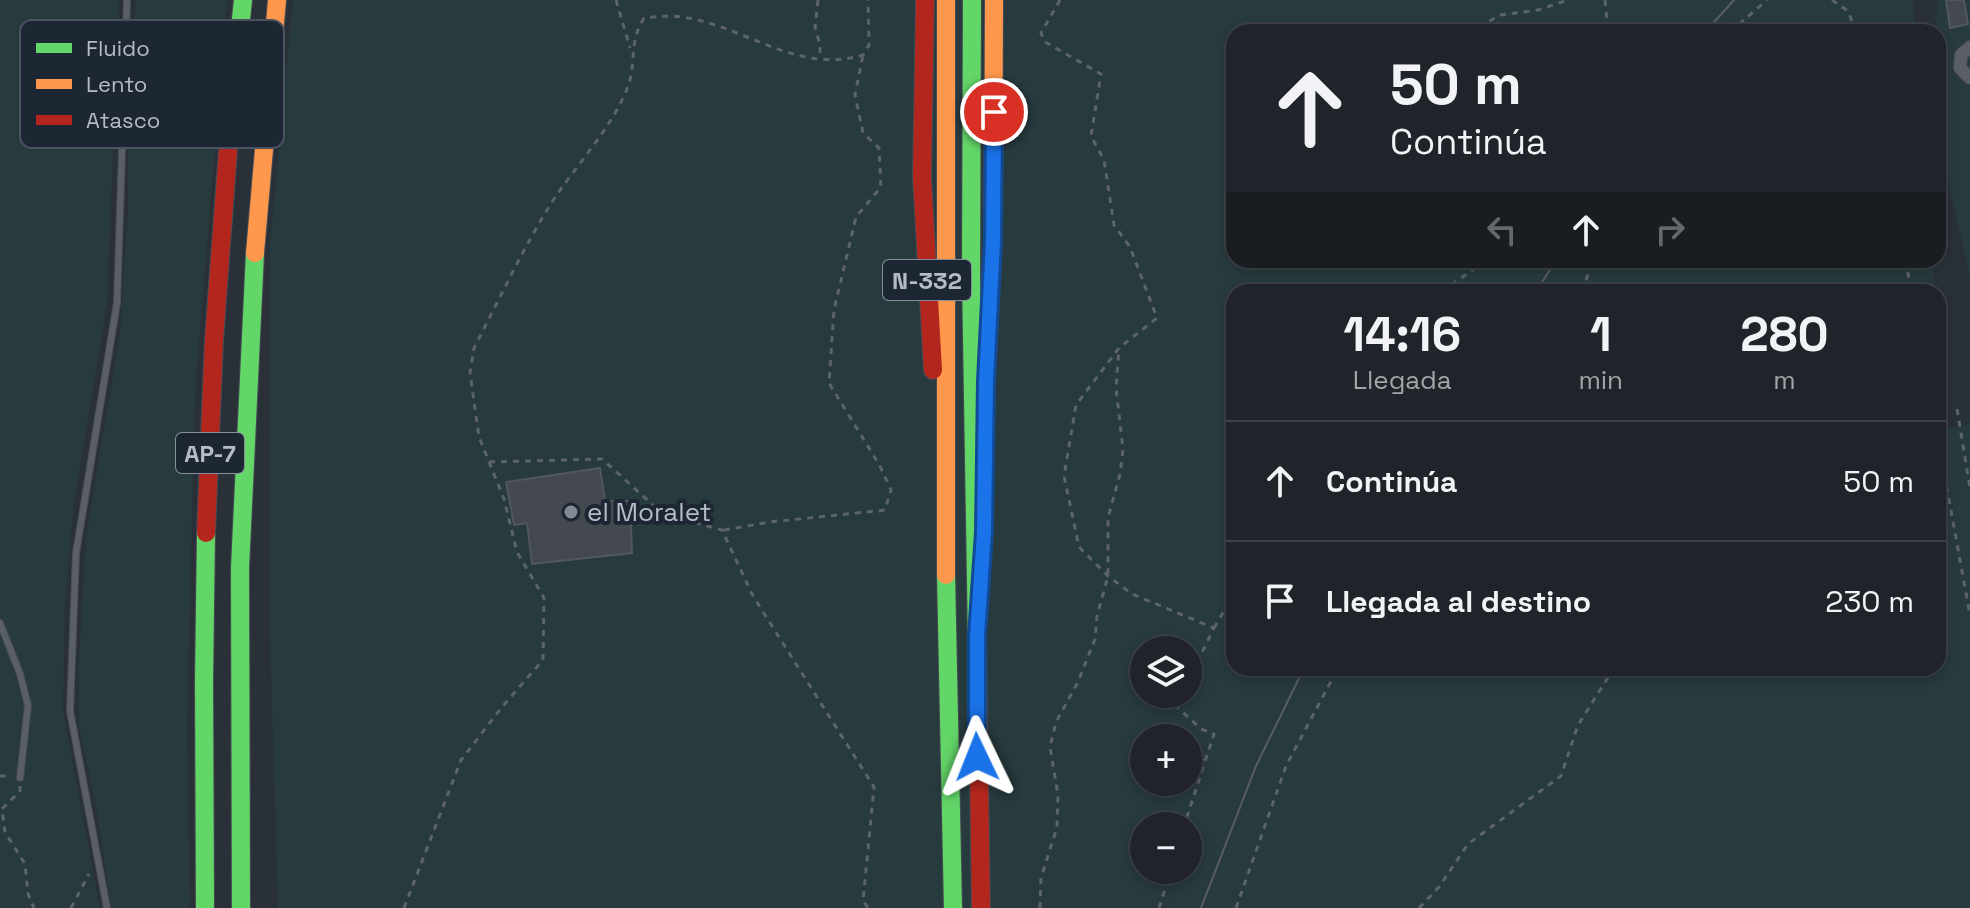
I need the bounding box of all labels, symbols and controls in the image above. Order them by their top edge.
legend [20,20,284,148]
text: Fluido [86,34,150,62]
text: 50 m [1390,49,1522,120]
icon: ahead [1258,56,1362,160]
text: Lento [86,70,147,98]
pin [960,78,1028,146]
icon: arrive [972,90,1016,134]
text: Atasco [86,106,160,134]
text: Continúa [1390,119,1547,165]
icon: left [1480,208,1524,252]
icon: ahead [1564,208,1608,252]
icon: right [1648,208,1692,252]
road number: N-332 [883,260,971,300]
text: 14:16 [1343,304,1461,365]
text: 1 [1590,304,1612,365]
text: 280 [1740,304,1829,365]
text: Llegada [1353,363,1452,397]
text: min [1578,363,1623,397]
text: m [1773,363,1796,397]
road number: AP-7 [176,433,244,473]
icon: ahead [1258,459,1302,503]
text: Continúa [1326,462,1457,501]
text: 50 m [1843,462,1914,501]
place label: el Moralet [587,495,712,529]
marker: el Moralet [562,503,580,521]
icon: arrive [1258,579,1302,623]
text: Llegada al destino [1326,582,1591,621]
text: 230 m [1825,582,1914,621]
map controls [1130,636,1202,884]
button: layers [1130,636,1202,708]
position arrow [935,715,1019,799]
button: + [1130,724,1202,796]
button: − [1130,812,1202,884]

